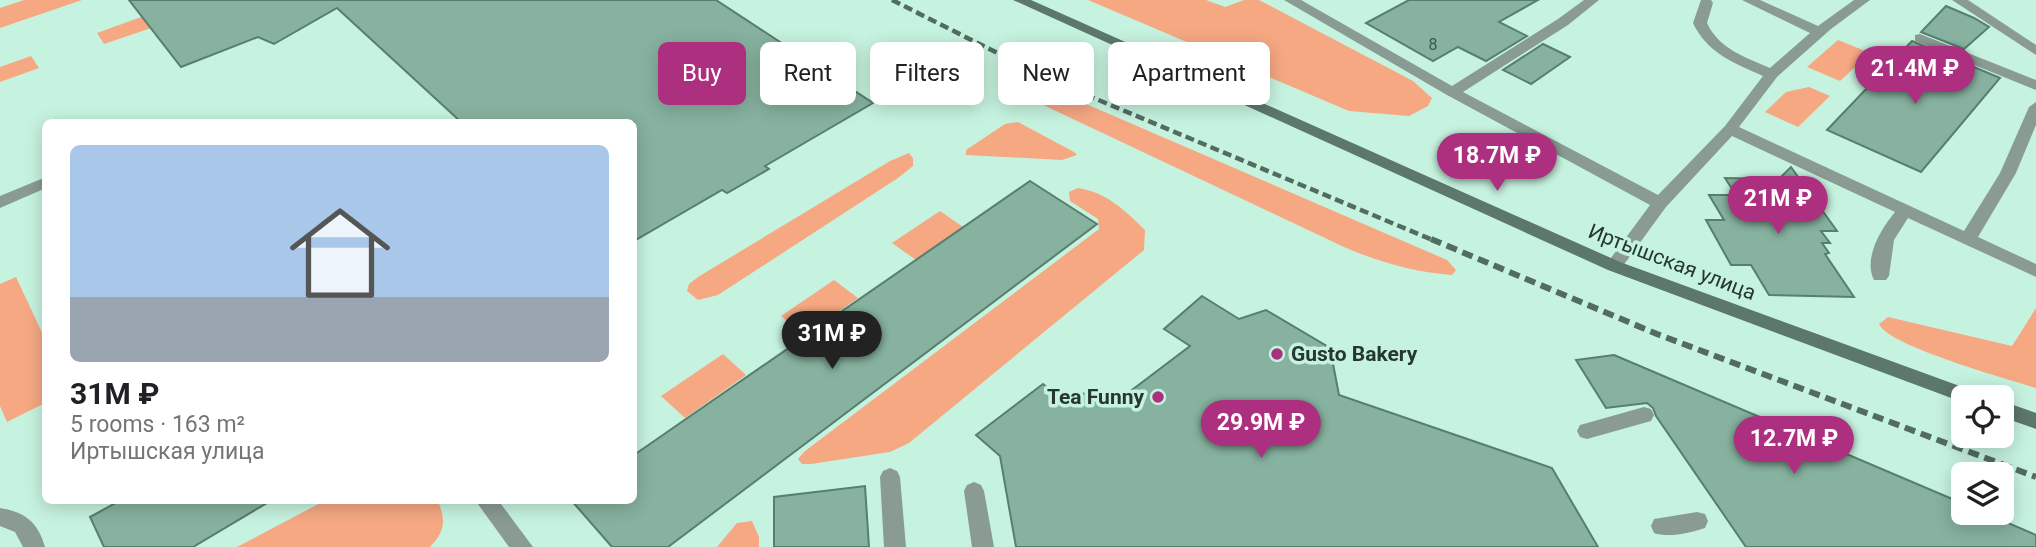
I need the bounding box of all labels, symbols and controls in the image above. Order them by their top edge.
house number: 8 [1429,35,1438,54]
chip: Buy [658,42,746,105]
chip: Rent [760,42,856,105]
chip: Filters [870,42,984,105]
chip: New [998,42,1094,105]
chip: Apartment [1108,42,1270,105]
pin: 21.4M ₽ [1850,46,1980,106]
text: 21.4M ₽ [1871,55,1959,82]
pin: 18.7M ₽ [1432,134,1562,193]
text: 18.7M ₽ [1453,142,1541,169]
pin: 21M ₽ [1729,176,1827,236]
text: 21M ₽ [1744,185,1812,212]
icon: home [277,190,403,316]
street label: Иртышская улица [1585,219,1759,305]
pin: 31M ₽ [783,312,881,371]
text: 31M ₽ [798,320,866,347]
place label: Gusto Bakery [1291,342,1418,366]
marker: Gusto Bakery [1269,346,1285,362]
text: 31M ₽ [70,376,159,411]
place label: Tea Funny [1047,385,1144,409]
map controls [1951,385,2014,525]
button: locate [1951,385,2014,448]
marker: Tea Funny [1150,389,1166,405]
pin: 29.9M ₽ [1196,400,1326,460]
text: 29.9M ₽ [1217,409,1305,436]
text: 5 rooms · 163 m² [70,411,245,438]
pin: 12.7M ₽ [1729,416,1859,476]
text: 12.7M ₽ [1750,425,1838,452]
text: Иртышская улица [70,438,264,465]
button: layers [1951,462,2014,525]

